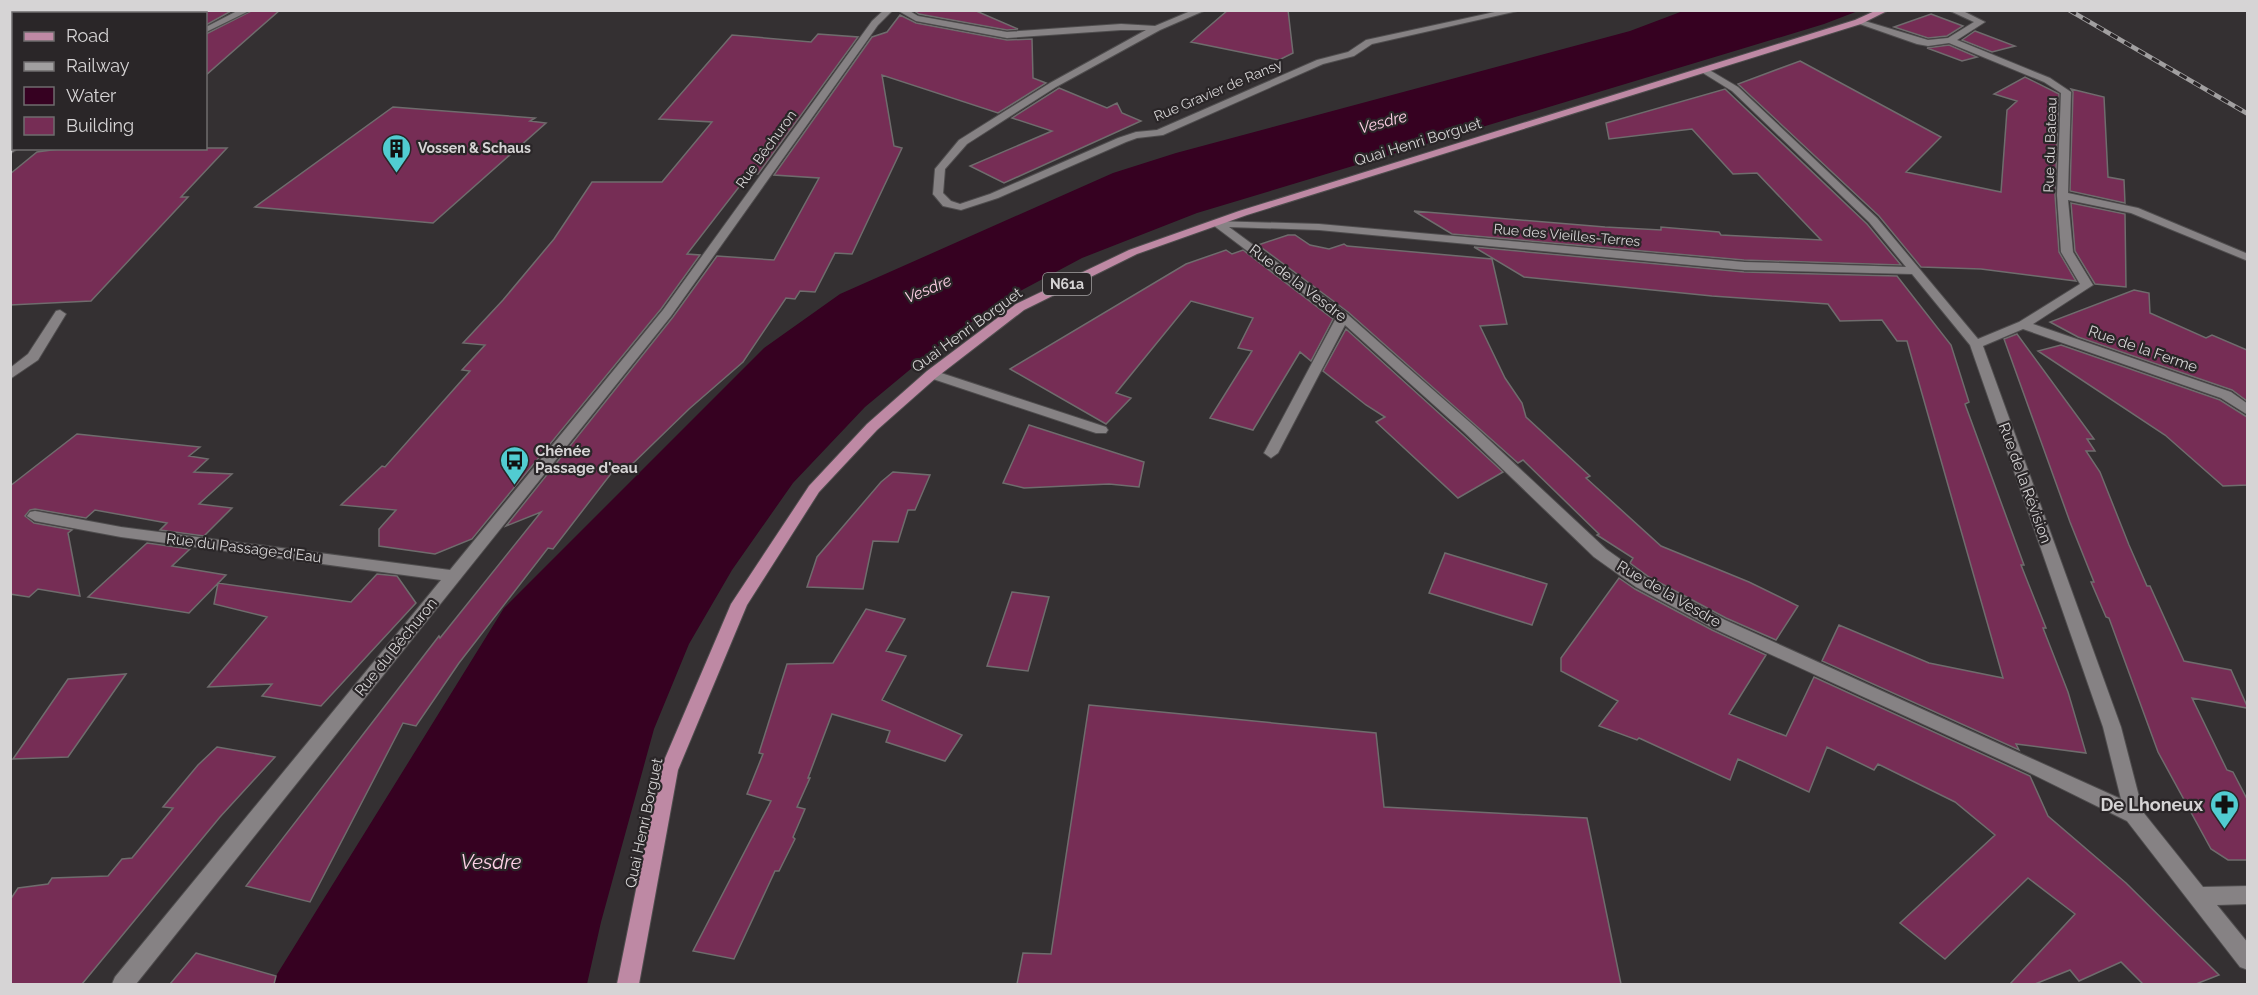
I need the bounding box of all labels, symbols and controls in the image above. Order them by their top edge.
legend [12,12,207,150]
text: Road [66,25,109,46]
text: Railway [66,55,130,76]
street label: Rue Gravier de Ransy [1151,56,1285,124]
text: Water [66,85,117,106]
street label: Rue du Bateau [2040,97,2060,193]
water label: Vesdre [1357,106,1409,138]
street label: Rue Bêchuron [732,107,800,191]
street label: Quai Henri Borguet [1352,114,1484,170]
text: Building [66,115,134,136]
building icon: Vossen & Schaus [381,132,413,174]
place label: Vossen & Schaus [418,140,531,156]
street label: Rue des Vieilles-Terres [1493,221,1641,249]
street label: Rue de la Vesdre [1246,241,1350,326]
water label: Vesdre [902,271,955,307]
road number: N61a [1043,273,1091,295]
street label: Quai Henri Borguet [908,284,1026,376]
street label: Rue de la Ferme [2086,322,2200,376]
street label: Rue de la Révision [1995,420,2055,546]
place label: Chênée Passage d'eau [535,442,638,477]
bus stop icon: Chênée Passage d'eau [498,444,530,486]
street label: Rue du Passage-d'Eau [165,530,323,566]
street label: Rue de la Vesdre [1614,557,1724,631]
street label: Rue du Bêchuron [351,594,441,700]
street label: Quai Henri Borguet [621,756,667,890]
pharmacy icon: De Lhoneux [2208,788,2240,830]
place label: De Lhoneux [2100,794,2203,815]
water label: Vesdre [460,850,522,874]

